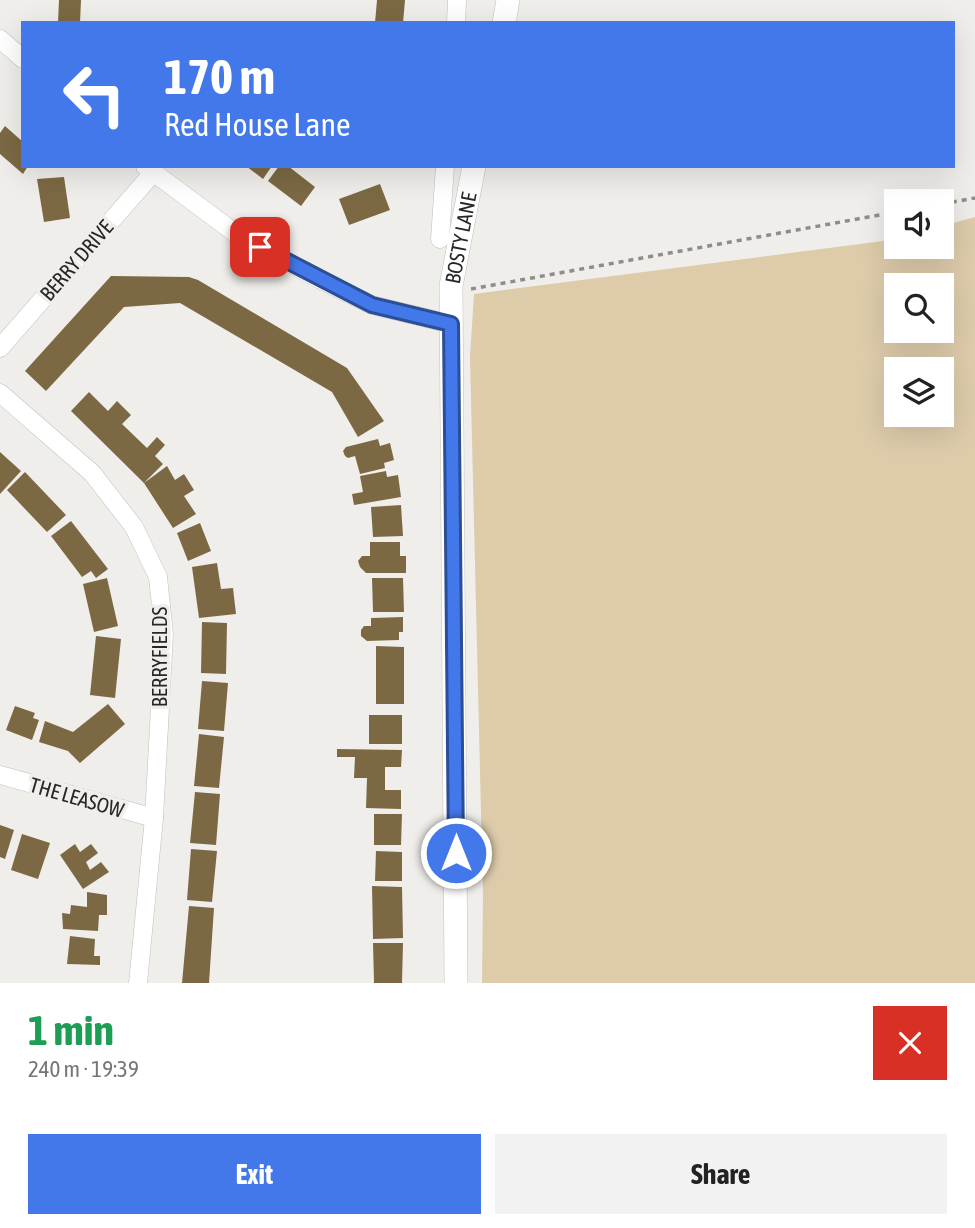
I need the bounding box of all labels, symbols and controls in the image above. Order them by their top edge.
text: 170 m [164,48,275,104]
icon: left [49,49,140,140]
text: Red House Lane [164,106,351,143]
map controls [884,189,954,427]
button: sound [884,189,954,259]
street label: BOSTY LANE [440,190,481,285]
street label: BERRY DRIVE [35,215,117,305]
pin [230,217,290,277]
icon: arrive [241,228,279,266]
button: search [884,273,954,343]
button: layers [884,357,954,427]
street label: BERRYFIELDS [147,607,171,707]
street label: THE LEASOW [27,772,128,822]
position arrow [419,816,493,890]
text: 1 min [28,1006,114,1054]
button: close [873,1006,947,1080]
text: 240 m · 19:39 [28,1056,139,1082]
button: Exit [28,1134,481,1214]
button: Share [495,1134,947,1214]

